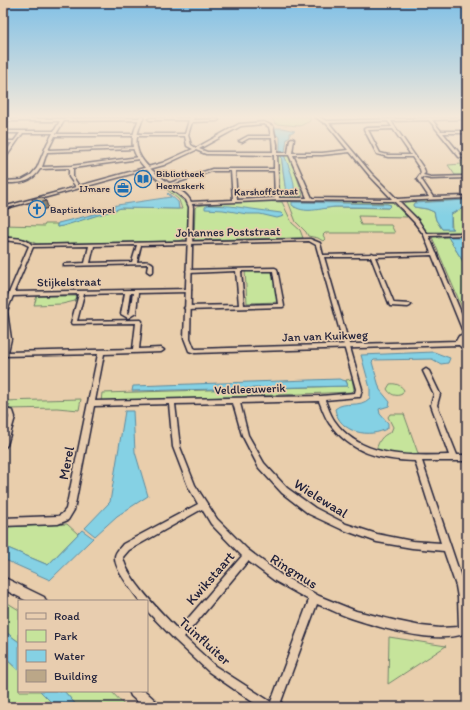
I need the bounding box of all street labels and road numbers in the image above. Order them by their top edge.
street label: Karshoffstraat [234,184,298,199]
street label: Johannes Poststraat [175,224,281,240]
street label: Stijkelstraat [37,274,102,290]
street label: Jan van Kuikweg [282,327,369,344]
street label: Veldleeuwerik [214,381,287,397]
street label: Merel [55,445,78,481]
street label: Wielewaal [291,475,351,522]
street label: Kwikstaart [183,548,238,609]
street label: Ringmus [267,550,321,593]
street label: Tuinfluiter [175,614,235,670]

